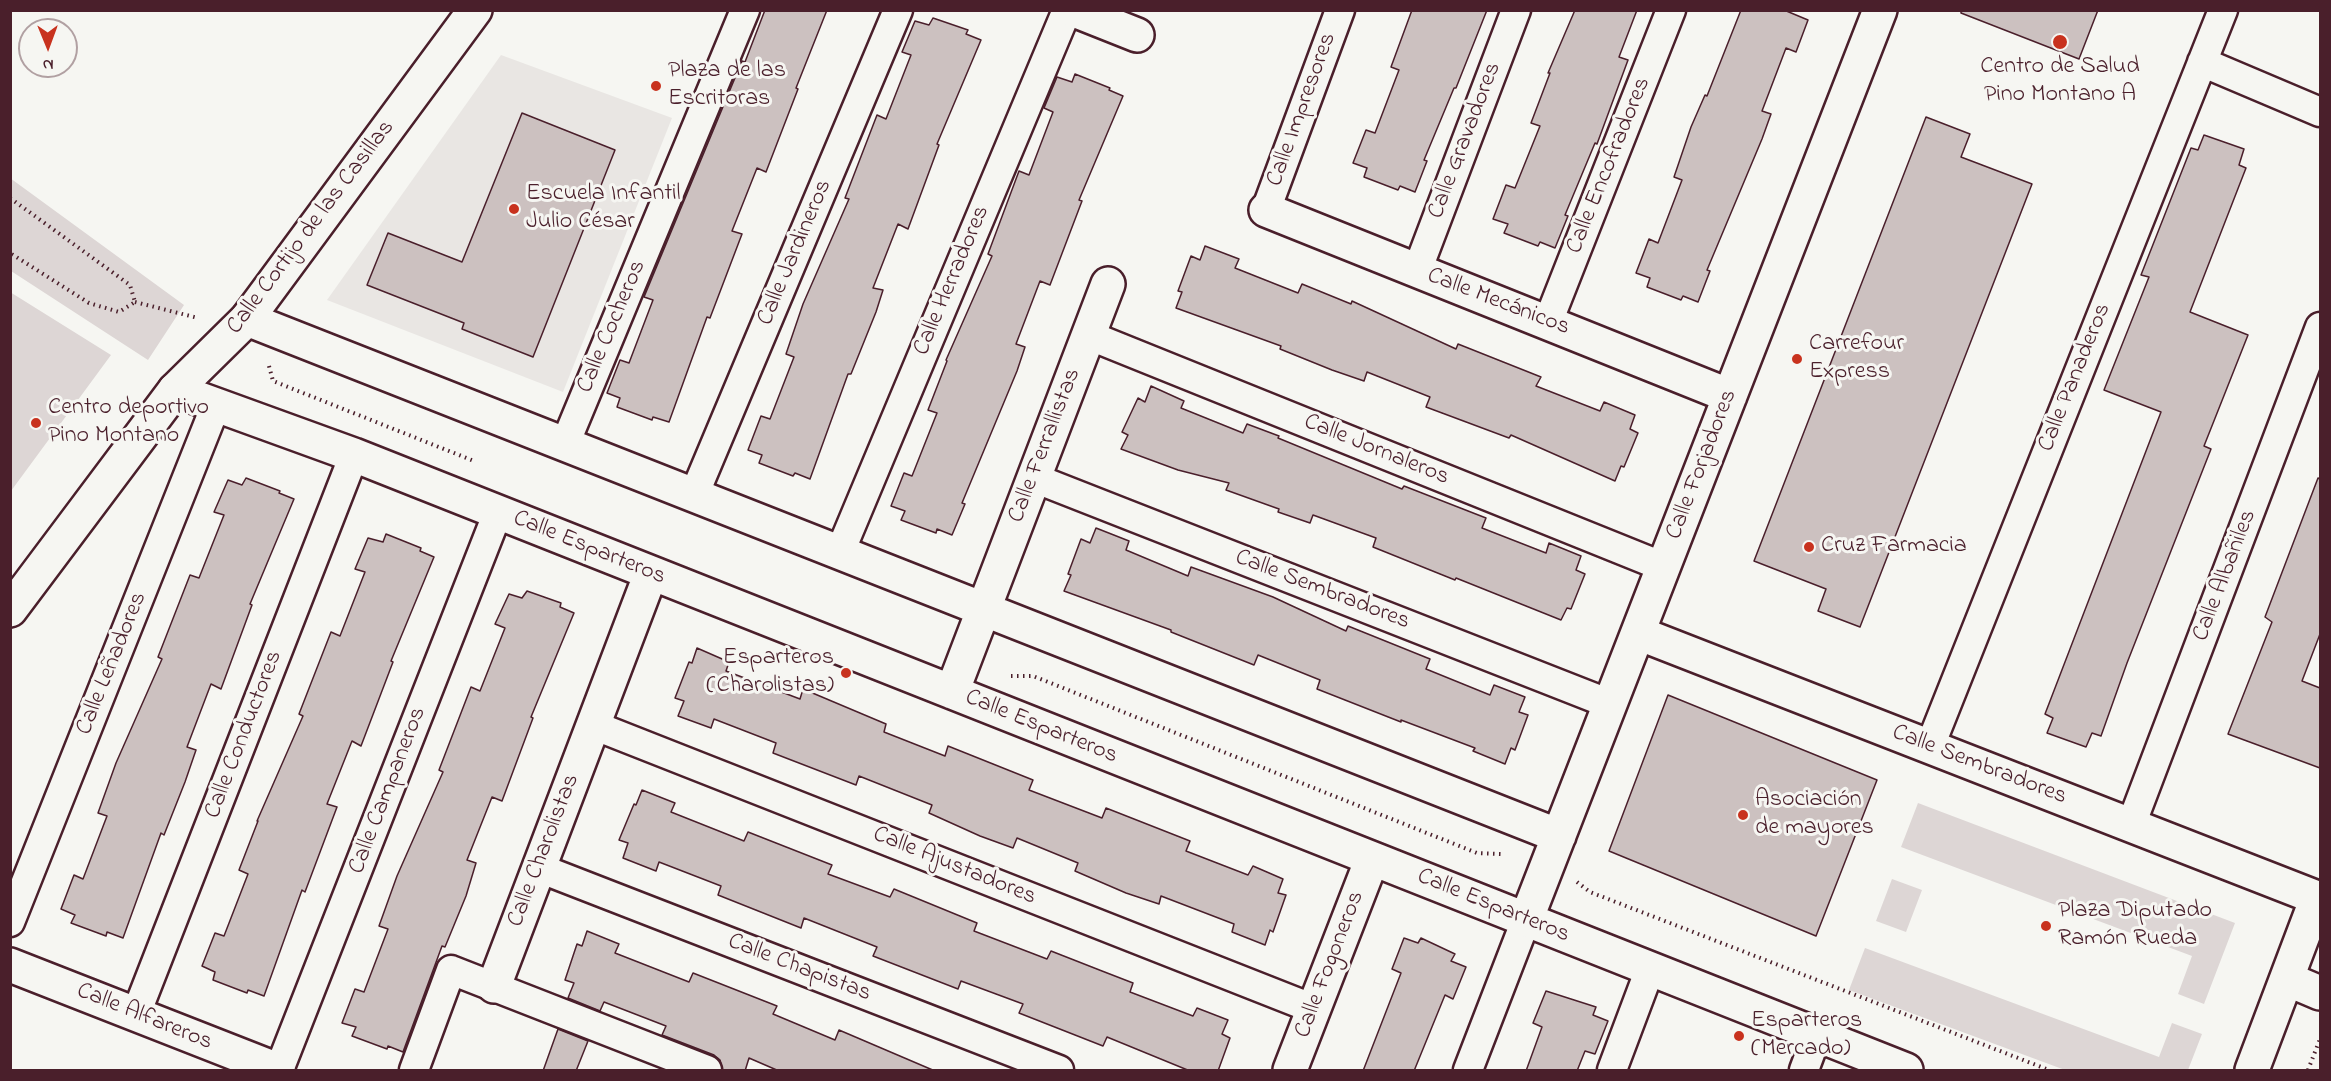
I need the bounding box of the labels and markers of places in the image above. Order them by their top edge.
marker: Centro de Salud Pino Montano A [2051,33,2069,51]
place label: Centro de Salud Pino Montano A [1980,54,2140,110]
place label: Plaza de las Escritoras [668,58,786,114]
marker: Plaza de las Escritoras [649,79,663,93]
place label: Escuela Infantil Julio César [526,181,681,237]
marker: Escuela Infantil Julio César [507,202,521,216]
place label: Carrefour Express [1809,331,1904,387]
marker: Carrefour Express [1790,352,1804,366]
place label: Centro deportivo Pino Montano [48,395,209,451]
marker: Centro deportivo Pino Montano [29,416,43,430]
place label: Cruz Farmacia [1821,533,1967,561]
marker: Cruz Farmacia [1802,540,1816,554]
place label: Esparteros (Charolistas) [706,645,834,701]
marker: Esparteros (Charolistas) [839,666,853,680]
place label: Asociación de mayores [1755,787,1874,843]
marker: Asociación de mayores [1736,808,1750,822]
place label: Plaza Diputado Ramón Rueda [2058,898,2212,954]
marker: Plaza Diputado Ramón Rueda [2039,919,2053,933]
place label: Esparteros (Mercado) [1751,1008,1862,1064]
marker: Esparteros (Mercado) [1732,1029,1746,1043]

